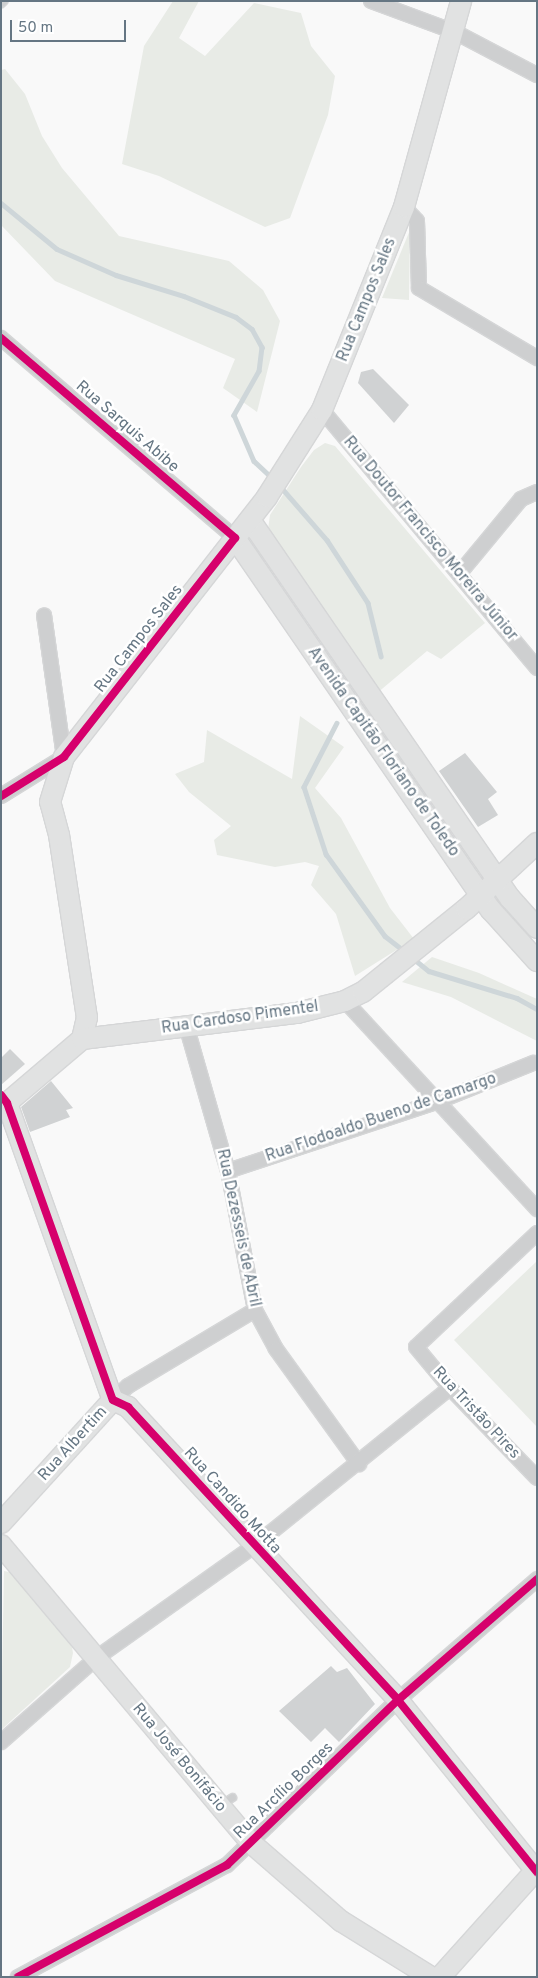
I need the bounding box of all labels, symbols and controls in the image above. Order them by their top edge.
scale bar [12,10,129,42]
text: 50 m [18,19,53,38]
street label: Rua Campos Sales [333,235,401,365]
street label: Rua Sarquis Abibe [71,377,183,477]
street label: Rua Doutor Francisco Moreira Júnior [339,433,521,645]
street label: Rua Campos Sales [91,581,187,697]
street label: Avenida Capitão Floriano de Toledo [303,643,463,861]
street label: Rua Cardoso Pimentel [160,997,320,1039]
street label: Rua Flodoaldo Bueno de Camargo [263,1069,499,1167]
street label: Rua Dezesseis de Abril [212,1147,264,1309]
street label: Rua Tristão Pires [428,1363,524,1463]
street label: Rua Albertim [34,1402,112,1486]
street label: Rua Candido Motta [179,1444,285,1558]
street label: Rua José Bonifácio [128,1700,230,1816]
street label: Rua Arcílio Borges [230,1738,338,1844]

